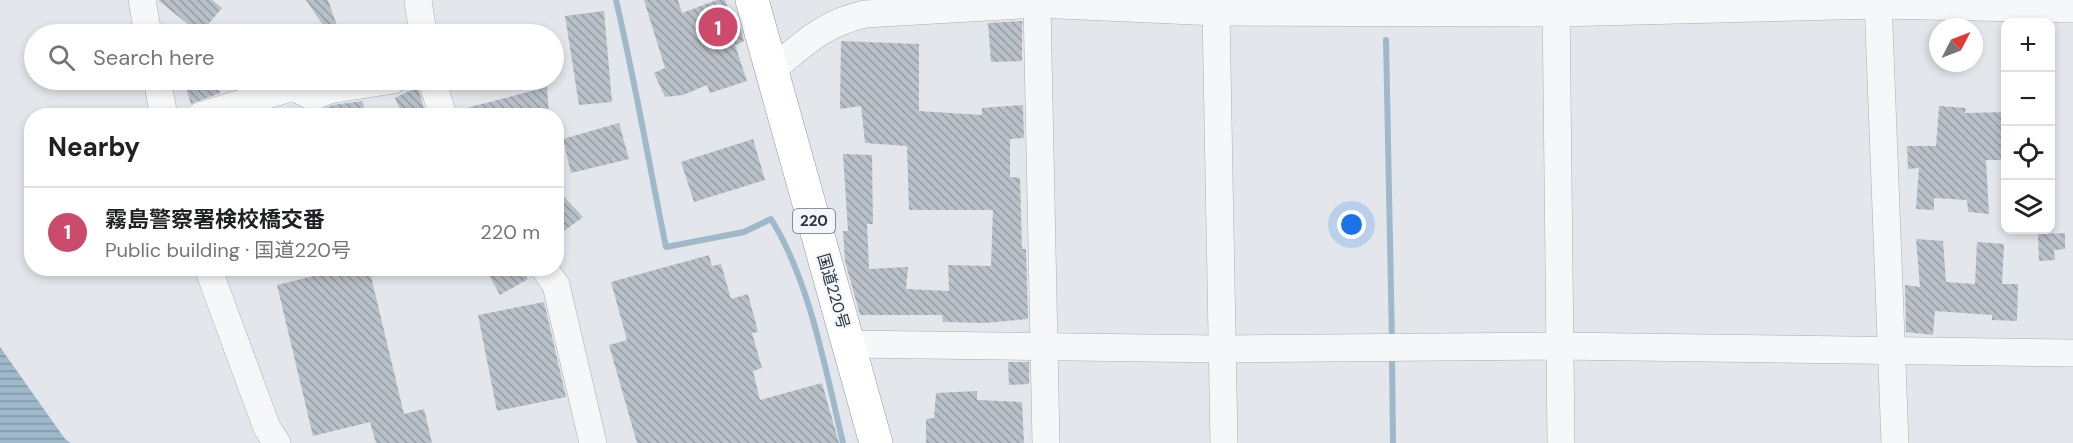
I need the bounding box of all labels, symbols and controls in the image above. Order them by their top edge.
pin: 1 [698,4,738,50]
north arrow [1929,18,1983,72]
map controls [2001,18,2055,234]
button: + [2001,18,2055,72]
search box [24,24,564,90]
icon: search [45,41,78,74]
text: Search here [93,43,214,72]
button: − [2001,72,2055,126]
button: locate [2001,126,2055,180]
text: Nearby [48,130,140,164]
button: layers [2001,180,2055,234]
text: 霧島警察署検校橋交番 [105,205,325,234]
road number: 220 [793,209,835,233]
your location [1337,210,1366,239]
text: 1 [64,219,71,245]
text: 220 m [480,219,540,245]
text: Public building · 国道220号 [105,237,351,263]
street label: 国道220号 [813,251,854,331]

